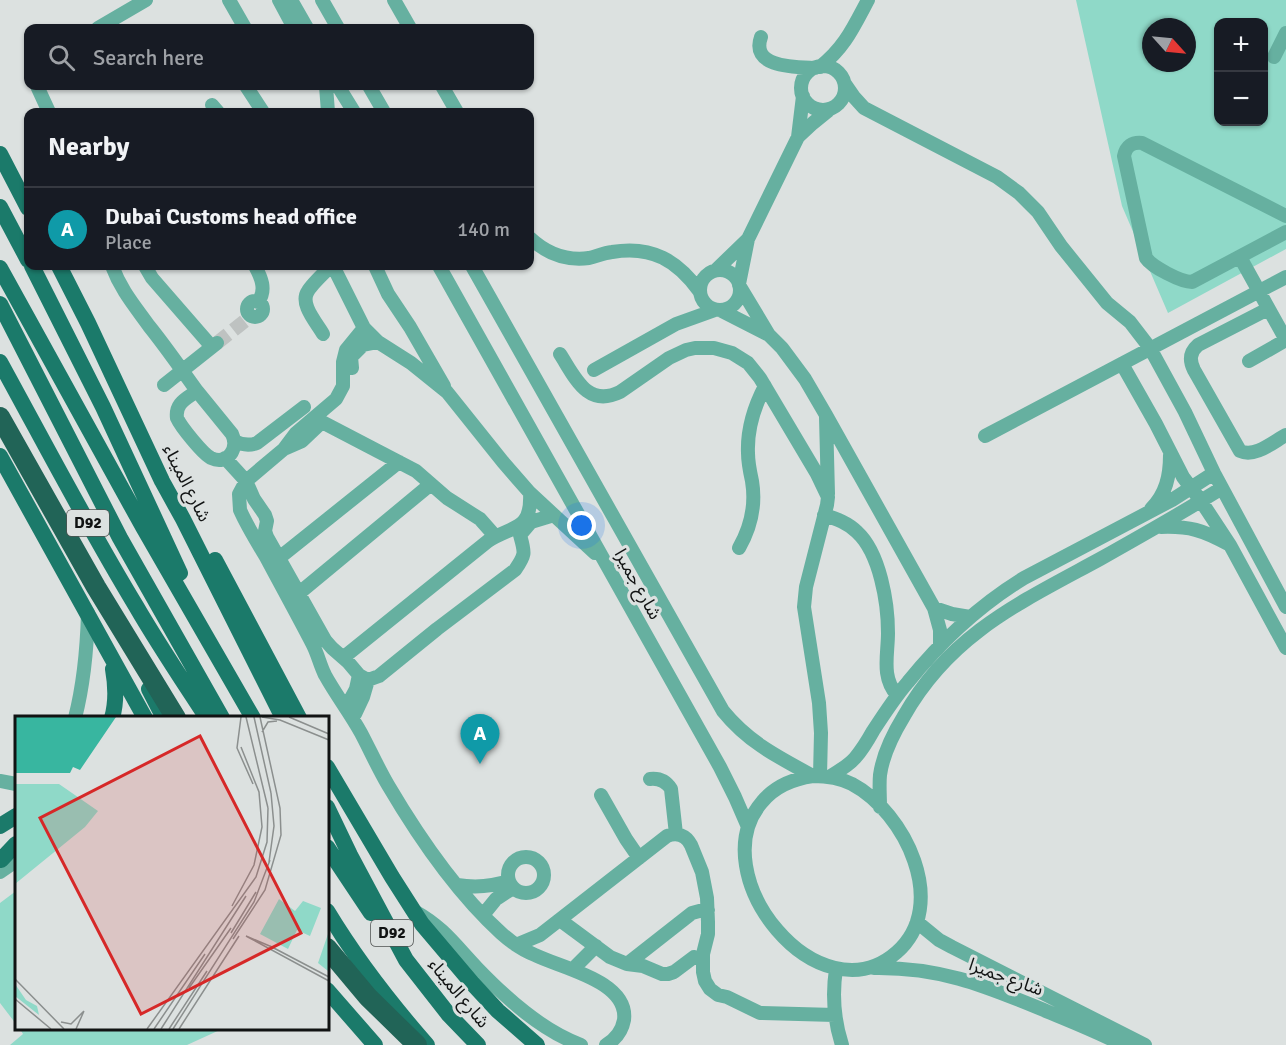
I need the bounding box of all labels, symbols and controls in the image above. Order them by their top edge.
north arrow [1142,18,1196,72]
map controls [1214,18,1268,126]
button: + [1214,18,1268,72]
search box [24,24,534,90]
icon: search [45,41,78,74]
text: Search here [93,44,204,71]
button: − [1214,72,1268,126]
text: Nearby [48,131,129,163]
text: Dubai Customs head office [105,203,357,230]
text: A [61,217,74,242]
text: 140 m [457,217,510,242]
text: Place [105,230,152,255]
street label: شارع الميناء [155,441,216,527]
road number: D92 [67,510,109,536]
your location [567,511,596,540]
street label: شارع جميرا [607,545,666,625]
pin: A [460,714,500,764]
inset map [15,716,328,1030]
road number: D92 [371,920,413,946]
street label: شارع جميرا [965,953,1046,1003]
street label: شارع الميناء [421,954,494,1034]

